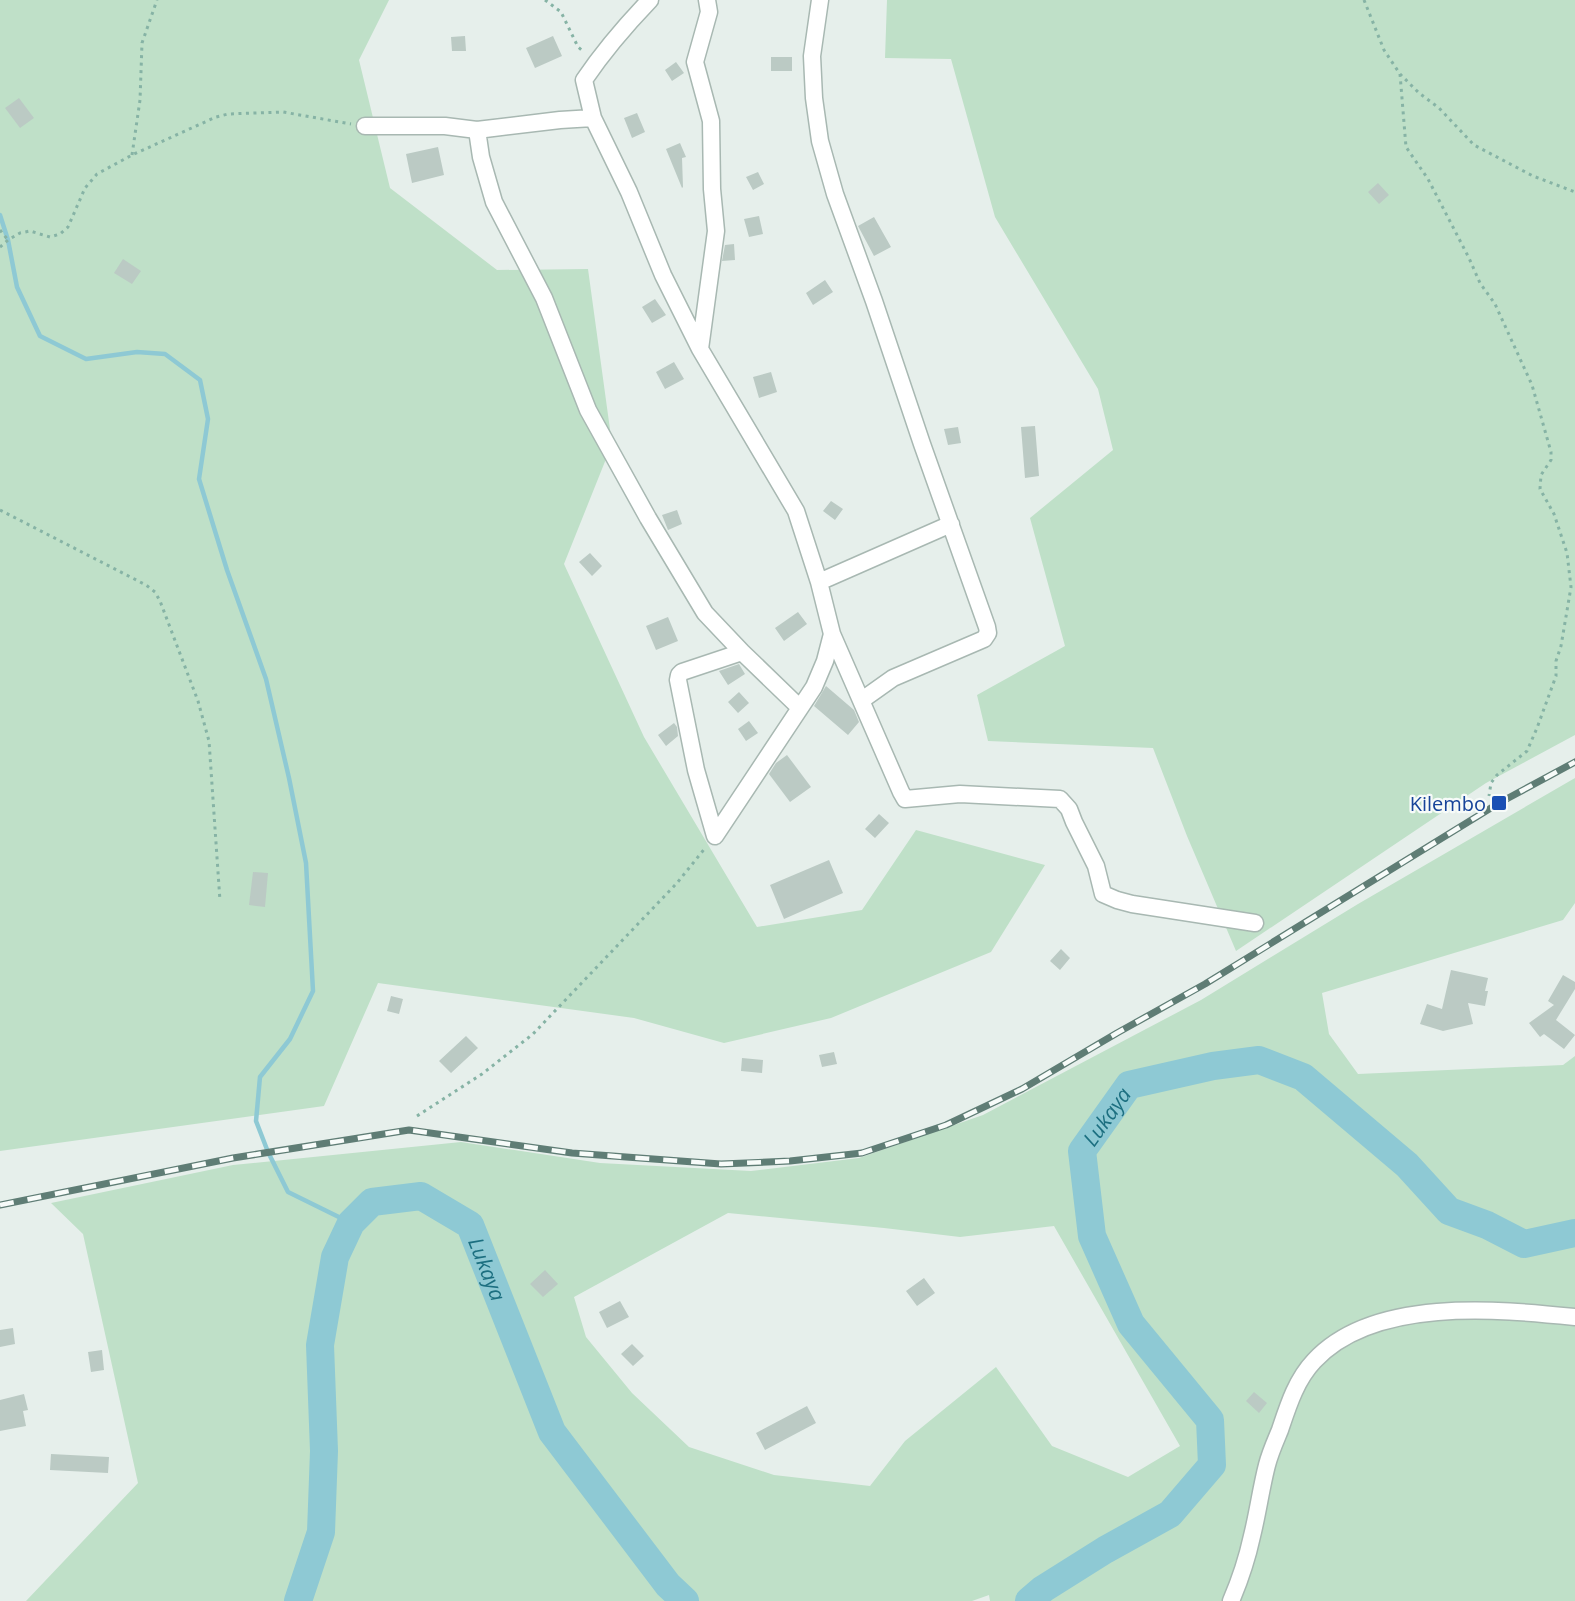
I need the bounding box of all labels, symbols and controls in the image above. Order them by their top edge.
place label: Kilembo [1410,790,1486,817]
marker: Kilembo [1490,794,1508,812]
water label: Lukaya [1076,1082,1137,1152]
water label: Lukaya [462,1233,513,1305]

